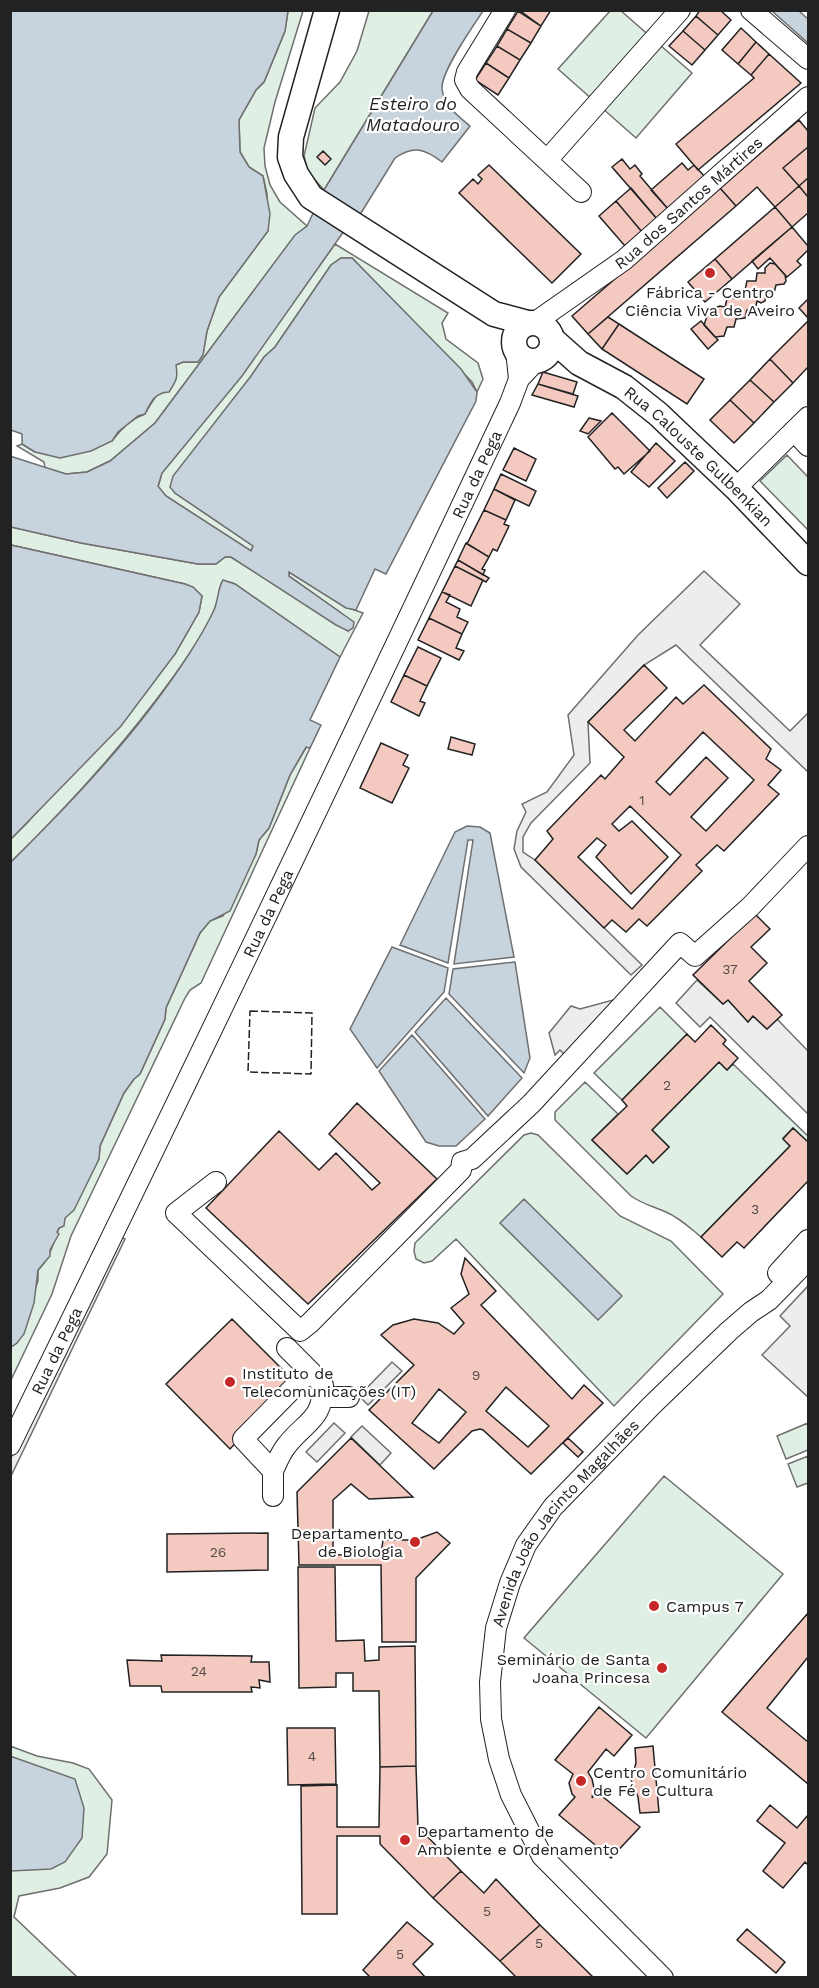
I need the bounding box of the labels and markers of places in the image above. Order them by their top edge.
marker: Fábrica - Centro Ciência Viva de Aveiro [703,266,717,280]
place label: Fábrica - Centro Ciência Viva de Aveiro [625,283,795,320]
place label: Instituto de Telecomunicações (IT) [242,1364,416,1401]
marker: Instituto de Telecomunicações (IT) [223,1375,237,1389]
place label: Departamento de Biologia [291,1524,403,1561]
marker: Departamento de Biologia [408,1535,422,1549]
place label: Campus 7 [666,1597,743,1616]
marker: Campus 7 [647,1599,661,1613]
place label: Seminário de Santa Joana Princesa [497,1650,650,1687]
marker: Seminário de Santa Joana Princesa [655,1661,669,1675]
place label: Centro Comunitário de Fé e Cultura [593,1763,747,1800]
marker: Centro Comunitário de Fé e Cultura [574,1774,588,1788]
place label: Departamento de Ambiente e Ordenamento [417,1822,619,1859]
marker: Departamento de Ambiente e Ordenamento [398,1833,412,1847]

